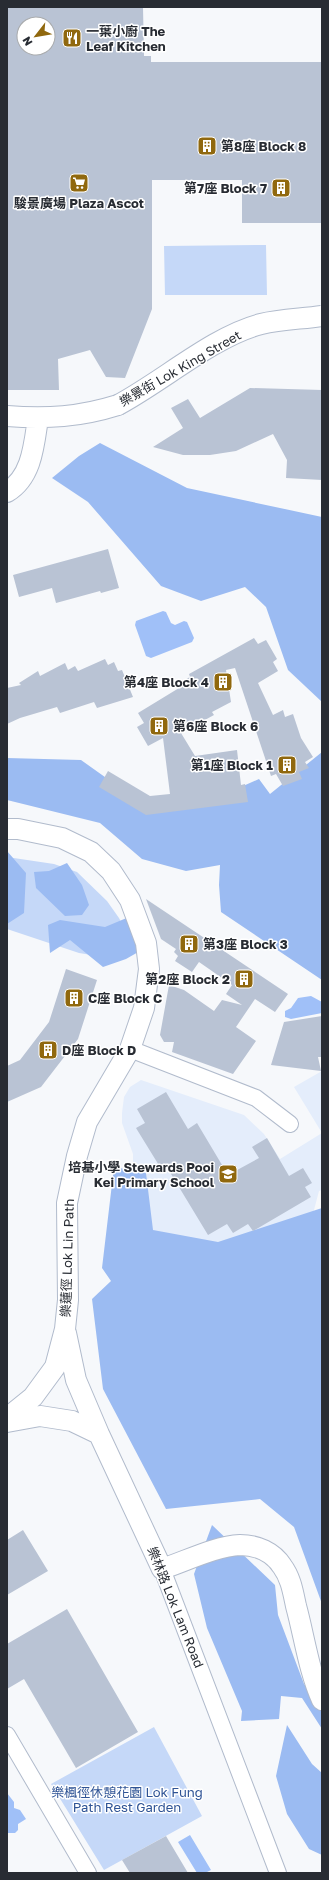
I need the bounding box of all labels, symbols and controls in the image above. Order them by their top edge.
north arrow [16,16,56,56]
place label: 一葉小廚 The Leaf Kitchen [86,23,166,54]
restaurant icon: 一葉小廚 The Leaf Kitchen [61,27,83,49]
text: N [19,34,35,48]
building icon: 第8座 Block 8 [196,135,218,157]
place label: 第8座 Block 8 [221,138,306,154]
supermarket icon: 駿景廣場 Plaza Ascot [68,172,90,194]
building icon: 第7座 Block 7 [270,177,292,199]
place label: 第7座 Block 7 [184,180,267,196]
place label: 駿景廣場 Plaza Ascot [14,195,144,211]
street label: 樂景街 Lok King Street [116,327,244,409]
building icon: 第4座 Block 4 [212,671,234,693]
place label: 第4座 Block 4 [124,674,209,690]
building icon: 第6座 Block 6 [148,715,170,737]
place label: 第6座 Block 6 [173,718,258,734]
building icon: 第1座 Block 1 [276,754,298,776]
place label: 第1座 Block 1 [191,757,273,773]
building icon: 第3座 Block 3 [178,933,200,955]
place label: 第3座 Block 3 [203,936,288,952]
building icon: 第2座 Block 2 [233,968,255,990]
place label: 第2座 Block 2 [145,971,230,987]
building icon: C座 Block C [63,987,85,1009]
place label: C座 Block C [88,990,162,1006]
building icon: D座 Block D [37,1039,59,1061]
place label: D座 Block D [62,1042,136,1058]
place label: 培基小學 Stewards Pooi Kei Primary School [68,1159,215,1190]
school or university icon: 培基小學 Stewards Pooi Kei Primary School [217,1163,239,1185]
street label: 樂蓮徑 Lok Lin Path [57,1198,77,1318]
street label: 樂林路 Lok Lam Road [144,1544,208,1670]
park label: 樂楓徑休憩花園 Lok Fung Path Rest Garden [51,1784,203,1815]

